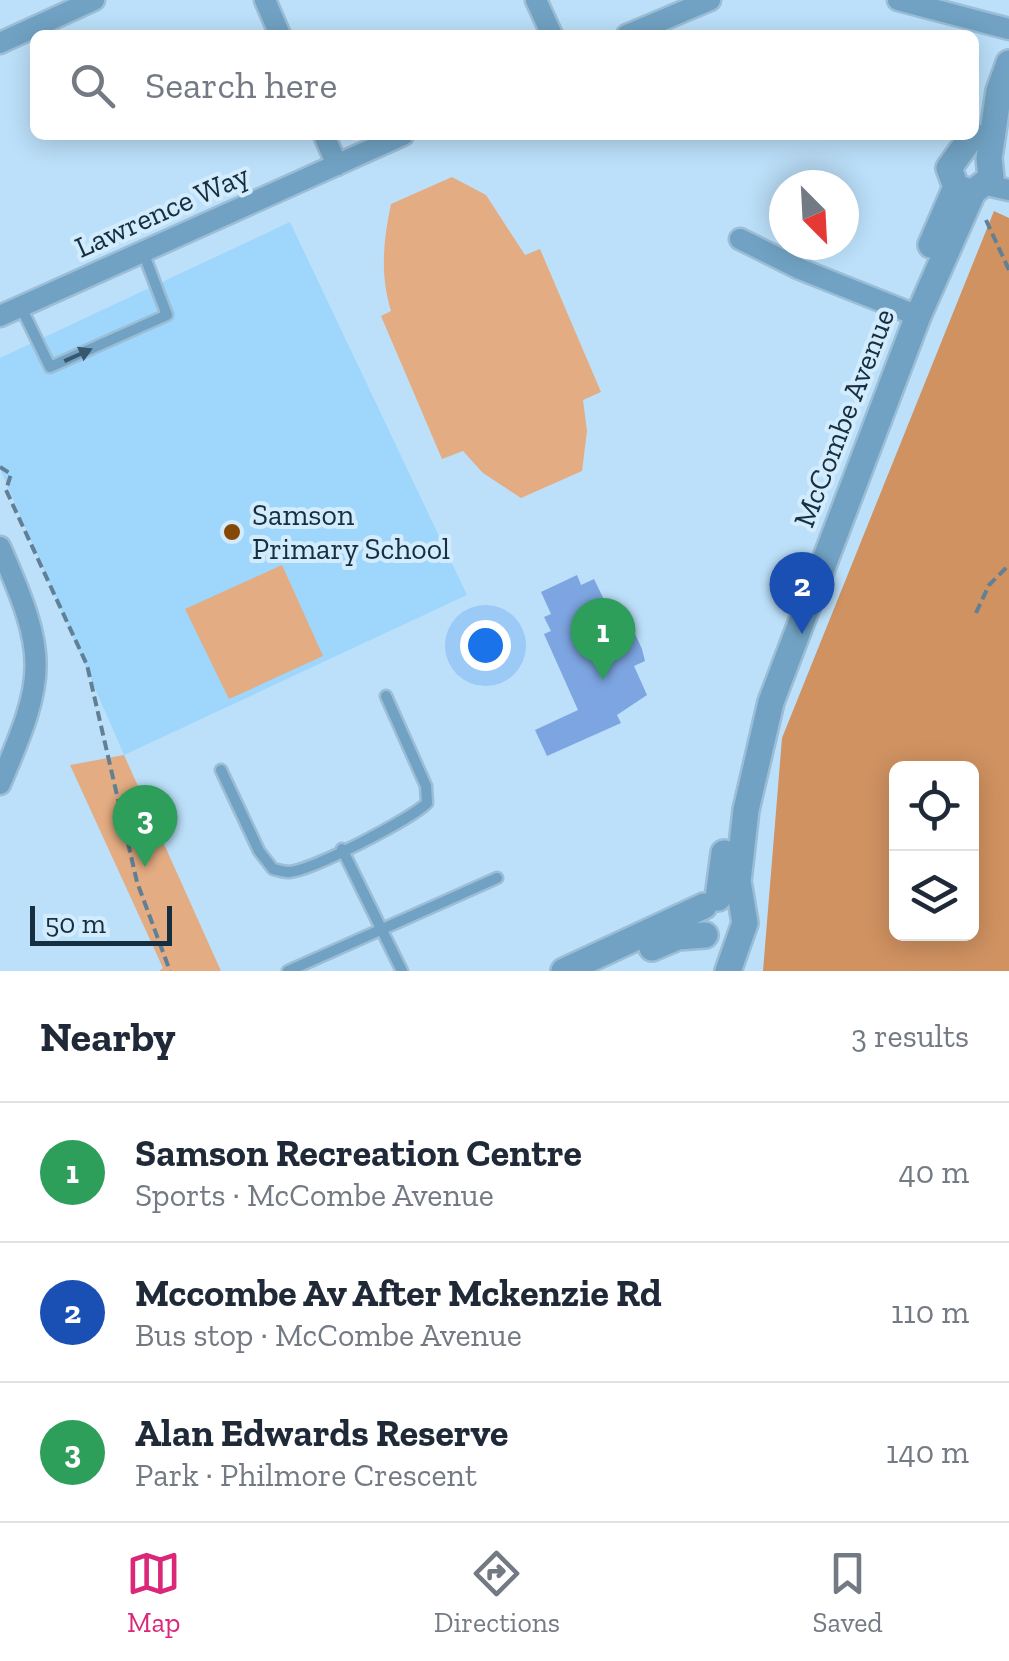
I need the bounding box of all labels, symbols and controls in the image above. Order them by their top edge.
search box [30,30,979,140]
icon: search [65,58,120,113]
text: Search here [145,62,337,108]
street label: Lawrence Way [69,156,255,265]
north arrow [769,170,859,260]
street label: McCombe Avenue [786,304,902,532]
one-way arrow [63,347,93,363]
place label: Samson Primary School [252,497,450,567]
marker: Samson Primary School [221,521,243,543]
pin: 2 [770,552,834,634]
pin: 1 [570,598,636,680]
your location [460,620,511,671]
map controls [889,761,979,941]
button: locate [889,761,979,851]
pin: 3 [112,784,178,867]
button: layers [889,851,979,941]
scale bar [30,901,172,946]
text: 50 m [45,907,106,940]
text: Nearby [40,1011,176,1062]
text: 3 results [851,1017,969,1055]
text: Samson Recreation Centre [135,1130,582,1176]
text: 1 [66,1153,79,1191]
text: 40 m [898,1153,969,1191]
text: Sports · McCombe Avenue [135,1176,494,1214]
text: Mccombe Av After Mckenzie Rd [135,1270,662,1316]
text: 2 [64,1293,81,1331]
text: 110 m [891,1293,969,1331]
text: Bus stop · McCombe Avenue [135,1316,522,1354]
text: Alan Edwards Reserve [135,1410,508,1456]
text: 3 [64,1433,81,1471]
text: 140 m [886,1433,969,1471]
text: Park · Philmore Crescent [135,1456,477,1494]
tab: Map [126,1546,181,1639]
tab: Directions [434,1546,560,1639]
tab: Saved [813,1546,883,1639]

